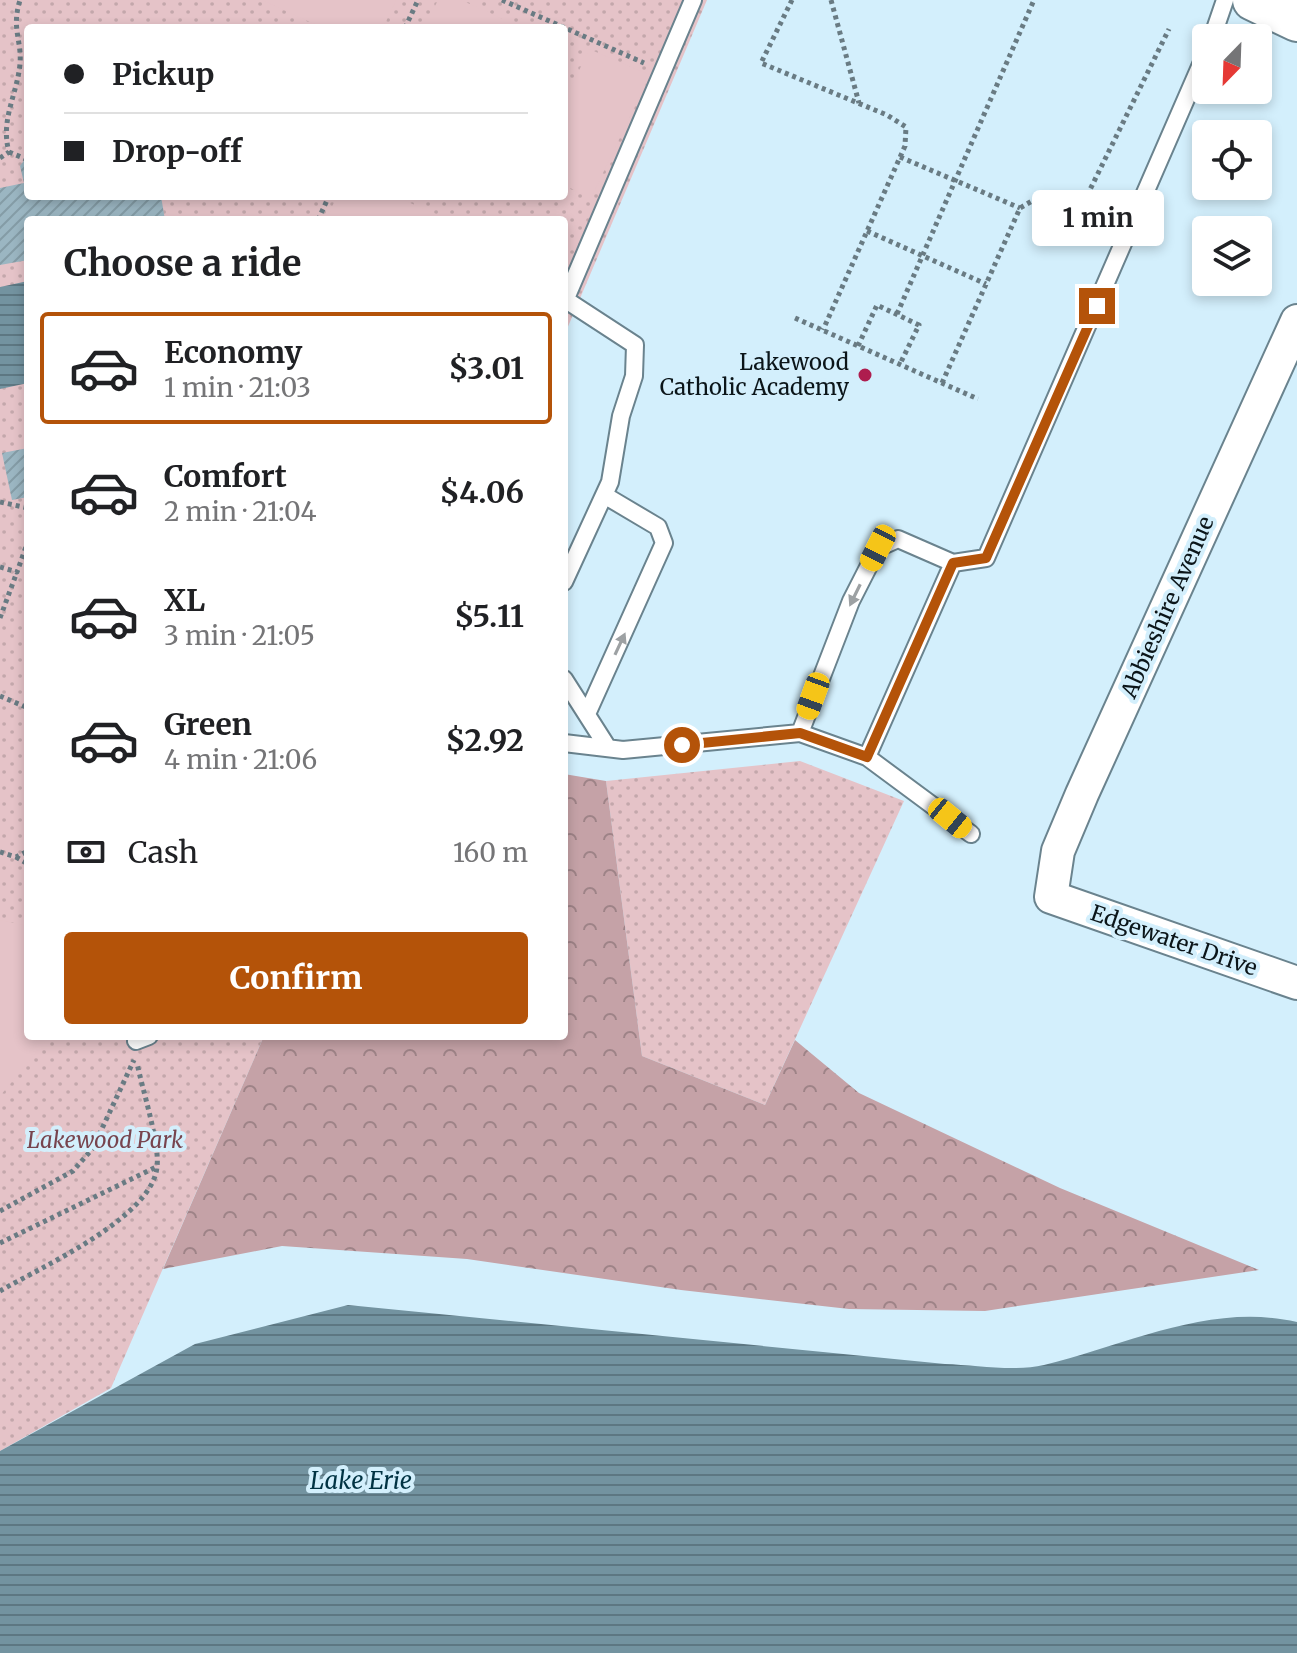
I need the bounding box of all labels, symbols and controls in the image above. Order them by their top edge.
north arrow [1192,24,1272,104]
map controls [1192,24,1272,296]
text: Pickup [112,55,214,93]
button: locate [1192,120,1272,200]
text: Drop-off [112,132,242,170]
callout: 1 min [1031,190,1163,246]
text: 1 min [1063,201,1133,234]
button: layers [1192,216,1272,296]
text: Choose a ride [64,241,301,286]
route end [1079,288,1115,324]
icon: car [68,332,140,404]
text: Economy [164,333,302,371]
place label: Lakewood Catholic Academy [660,348,849,401]
text: $3.01 [448,349,524,387]
marker: Lakewood Catholic Academy [856,366,874,384]
text: 1 min · 21:03 [164,371,311,404]
icon: car [68,456,140,528]
text: Comfort [164,457,287,495]
text: $4.06 [440,473,524,511]
text: 2 min · 21:04 [164,495,317,528]
street label: Abbieshire Avenue [1114,512,1220,703]
car [856,521,900,575]
icon: car [68,580,140,652]
text: XL [164,581,205,619]
one-way arrow [848,583,861,606]
text: $5.11 [454,597,524,635]
text: 3 min · 21:05 [164,619,315,652]
one-way arrow [613,632,627,655]
car [794,669,832,723]
icon: car [68,704,140,776]
text: Green [164,705,252,743]
text: $2.92 [445,721,524,759]
route start [664,727,700,763]
text: 4 min · 21:06 [164,743,317,776]
car [924,794,976,842]
icon: cash [64,830,108,874]
text: Cash [128,833,198,871]
text: 160 m [453,836,528,869]
street label: Edgewater Drive [1087,898,1261,982]
button: Confirm [64,932,528,1024]
park label: Lakewood Park [27,1126,183,1154]
water label: Lake Erie [310,1465,412,1496]

